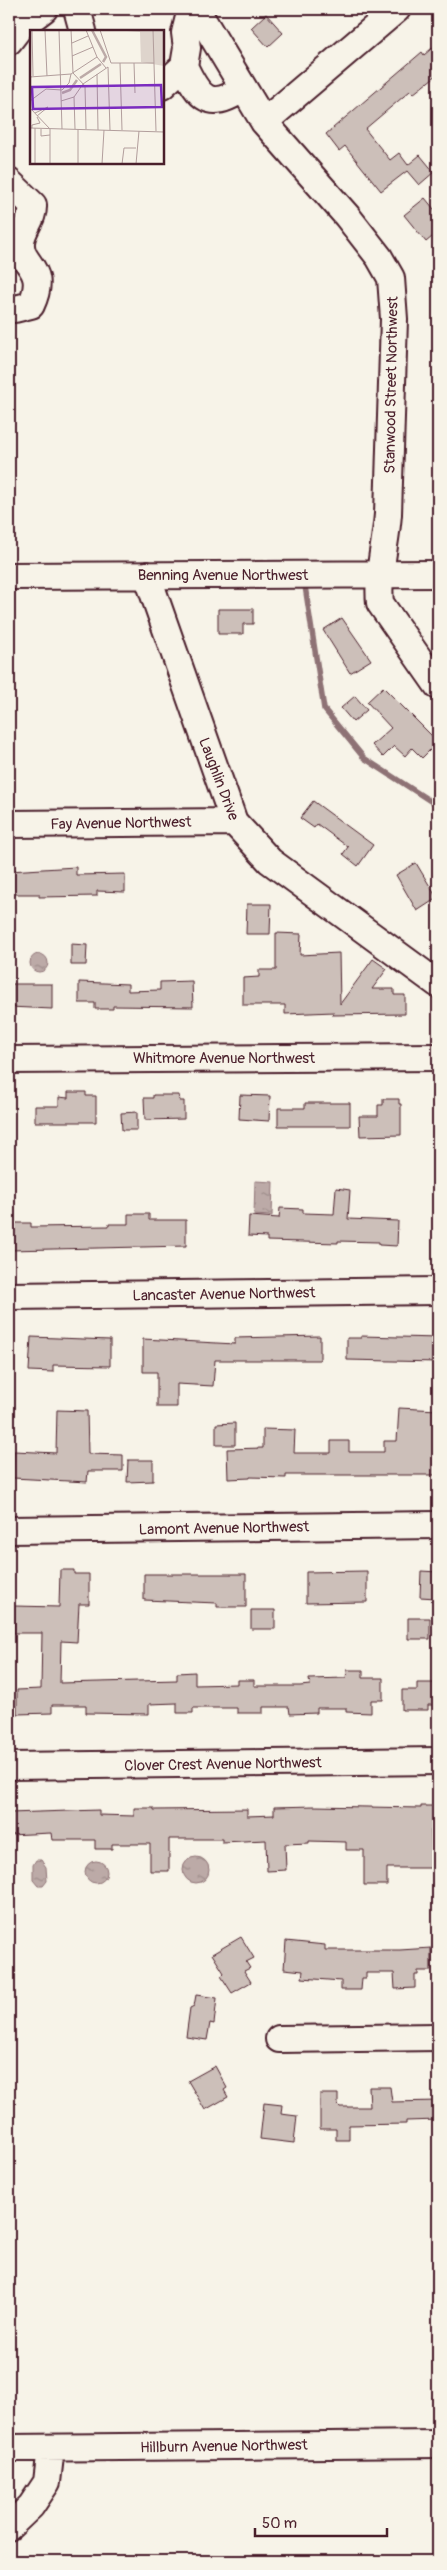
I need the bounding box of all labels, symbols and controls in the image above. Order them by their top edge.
inset map [30,30,164,164]
street label: Stanwood Street Northwest [380,295,403,474]
street label: Benning Avenue Northwest [138,566,309,585]
street label: Laughlin Drive [194,735,243,824]
street label: Fay Avenue Northwest [50,813,193,834]
street label: Whitmore Avenue Northwest [133,1049,316,1068]
street label: Lancaster Avenue Northwest [132,1283,317,1306]
street label: Lamont Avenue Northwest [139,1517,310,1539]
street label: Clover Crest Avenue Northwest [124,1753,323,1776]
street label: Hillburn Avenue Northwest [140,2436,309,2457]
scale bar [255,2505,387,2537]
text: 50 m [262,2514,297,2533]

